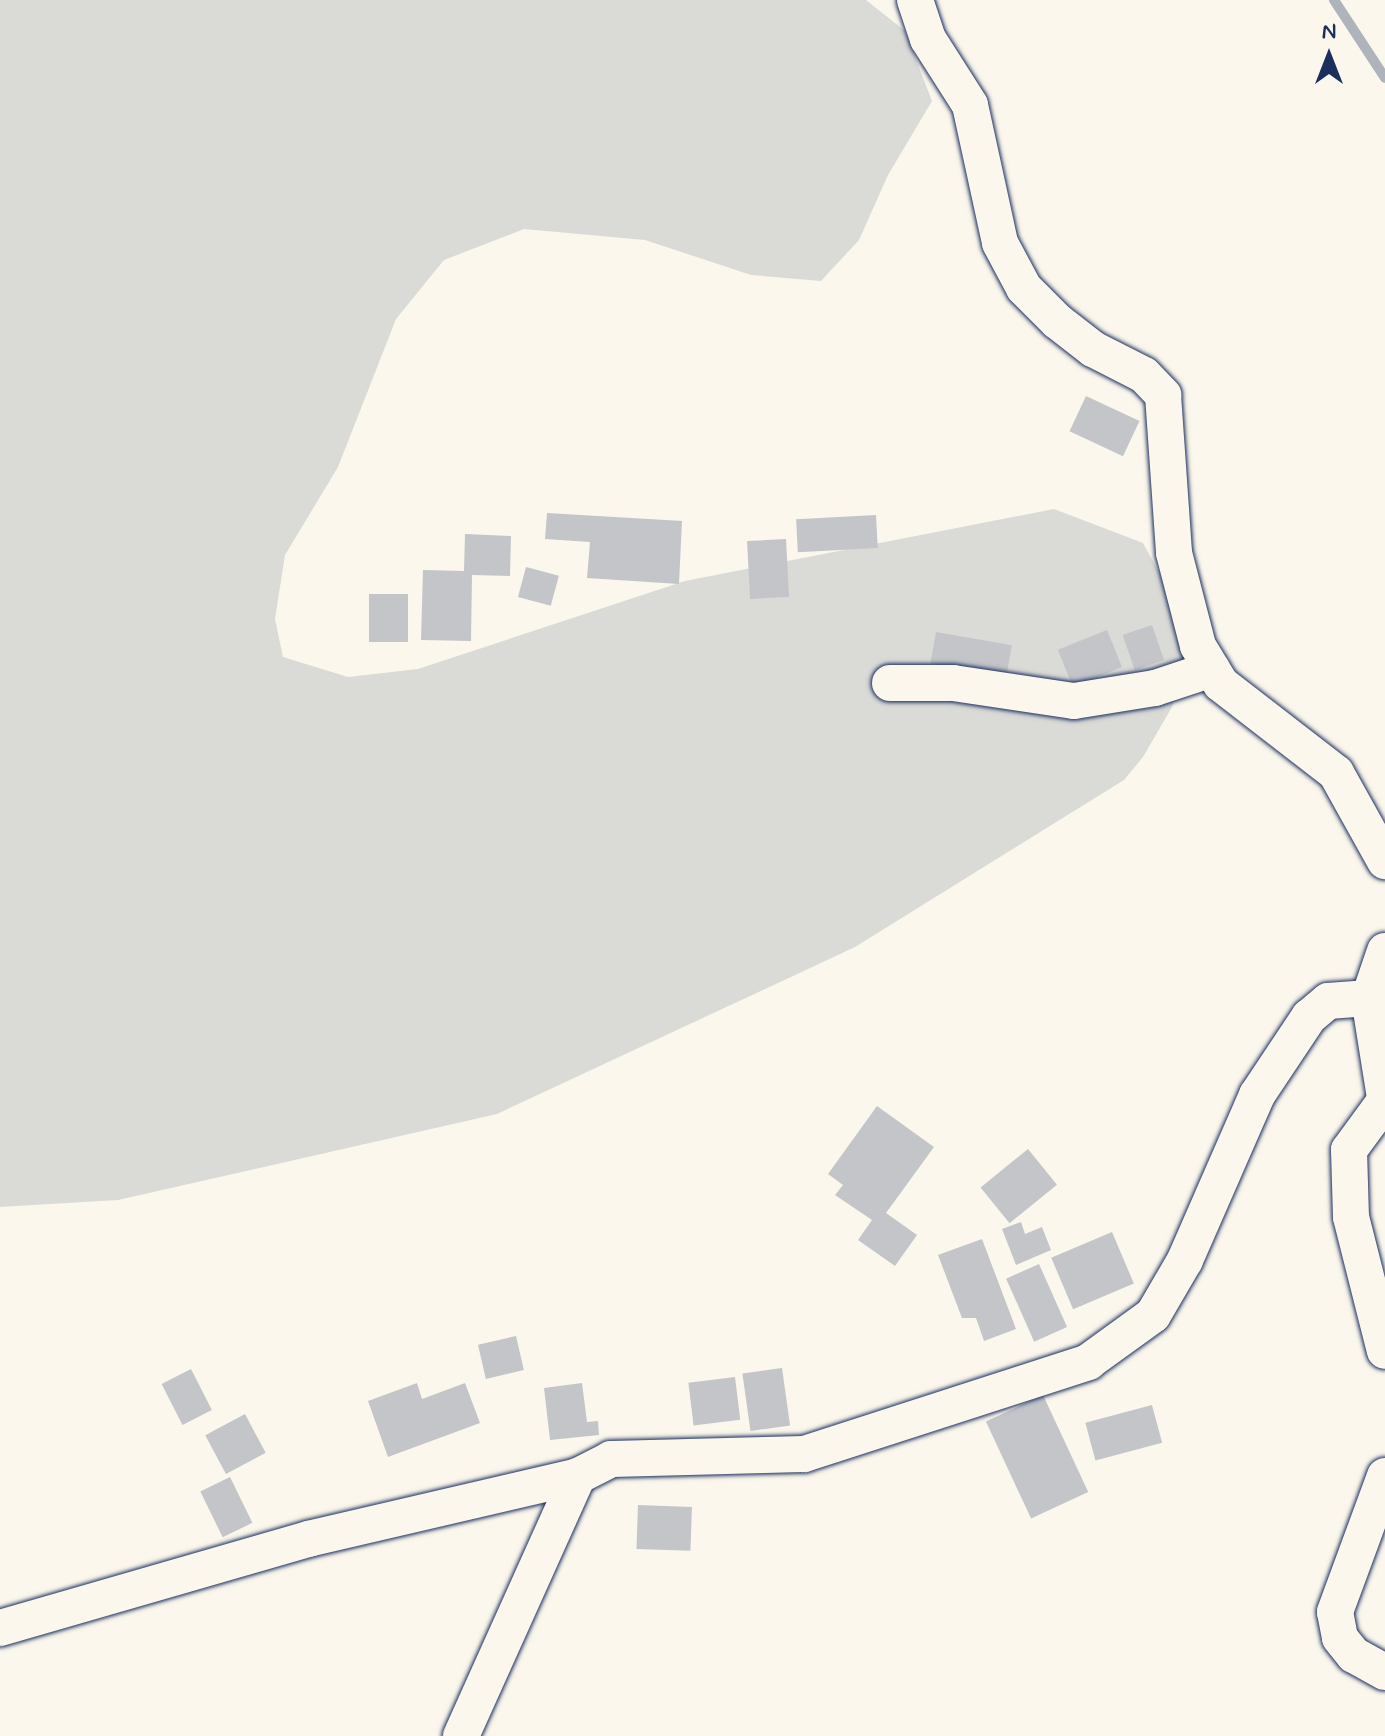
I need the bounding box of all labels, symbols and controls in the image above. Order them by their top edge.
north arrow [1289,16,1369,96]
text: N [1322,18,1336,46]

